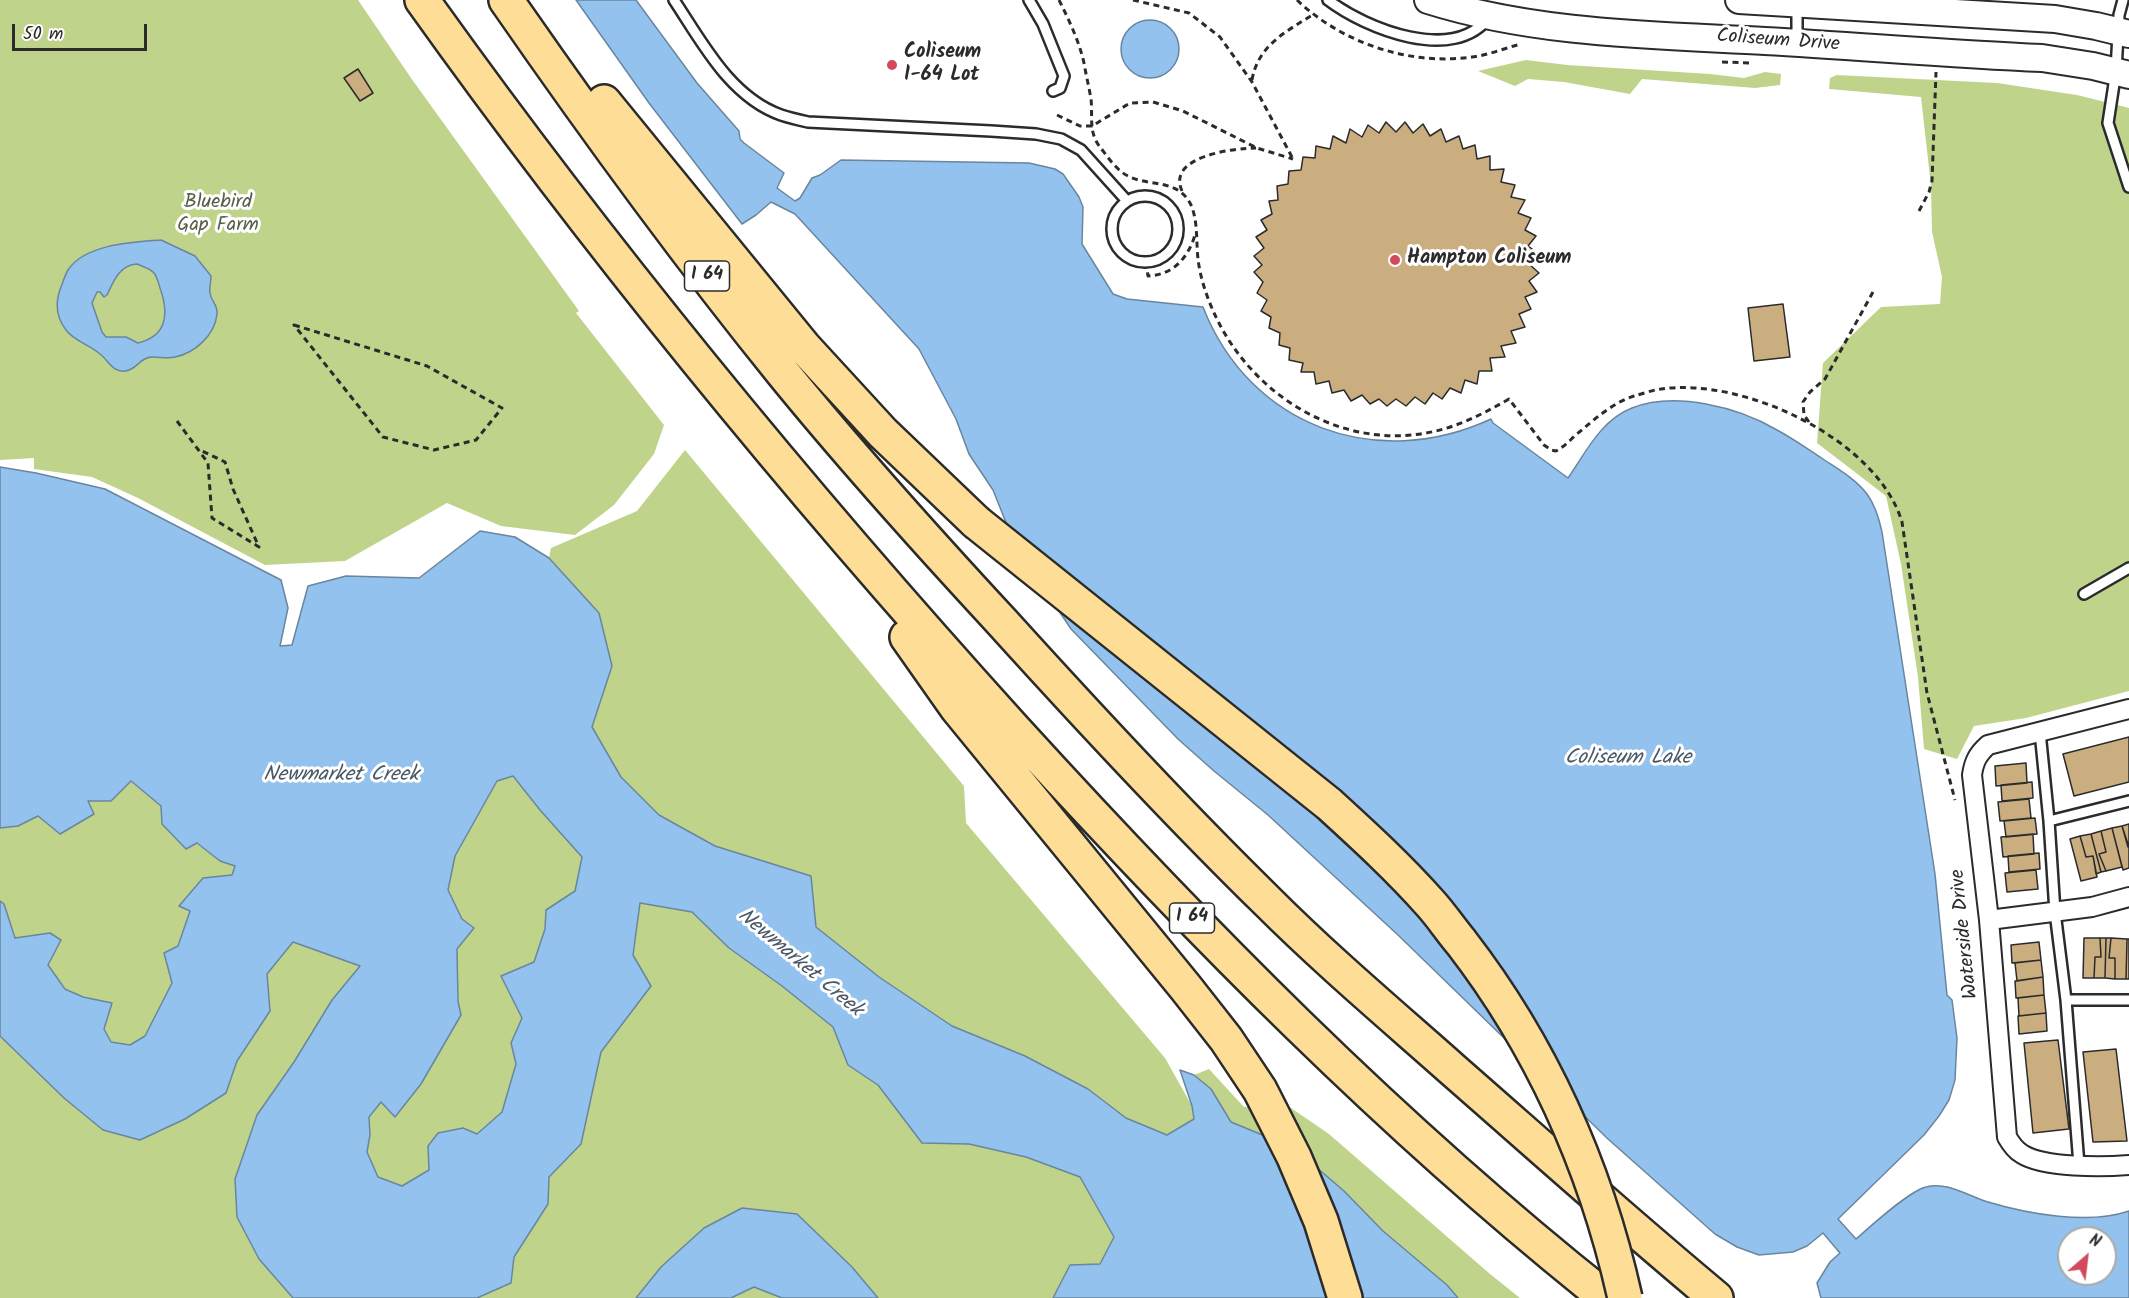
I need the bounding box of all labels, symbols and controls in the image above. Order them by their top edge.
scale bar [15,12,150,50]
text: 50 m [23,20,63,49]
street label: Coliseum Drive [1716,26,1840,58]
place label: Coliseum I-64 Lot [904,42,981,89]
marker: Coliseum I-64 Lot [885,58,899,72]
park label: Bluebird Gap Farm [177,192,259,239]
place label: Hampton Coliseum [1407,248,1571,272]
marker: Hampton Coliseum [1388,253,1402,267]
road number: I 64 [684,261,730,291]
water label: Coliseum Lake [1565,746,1691,772]
water label: Newmarket Creek [263,763,419,789]
street label: Waterside Drive [1947,868,1985,1000]
road number: I 64 [1170,903,1214,933]
water label: Newmarket Creek [731,904,867,1024]
north arrow [2057,1226,2117,1286]
text: N [2084,1228,2105,1255]

